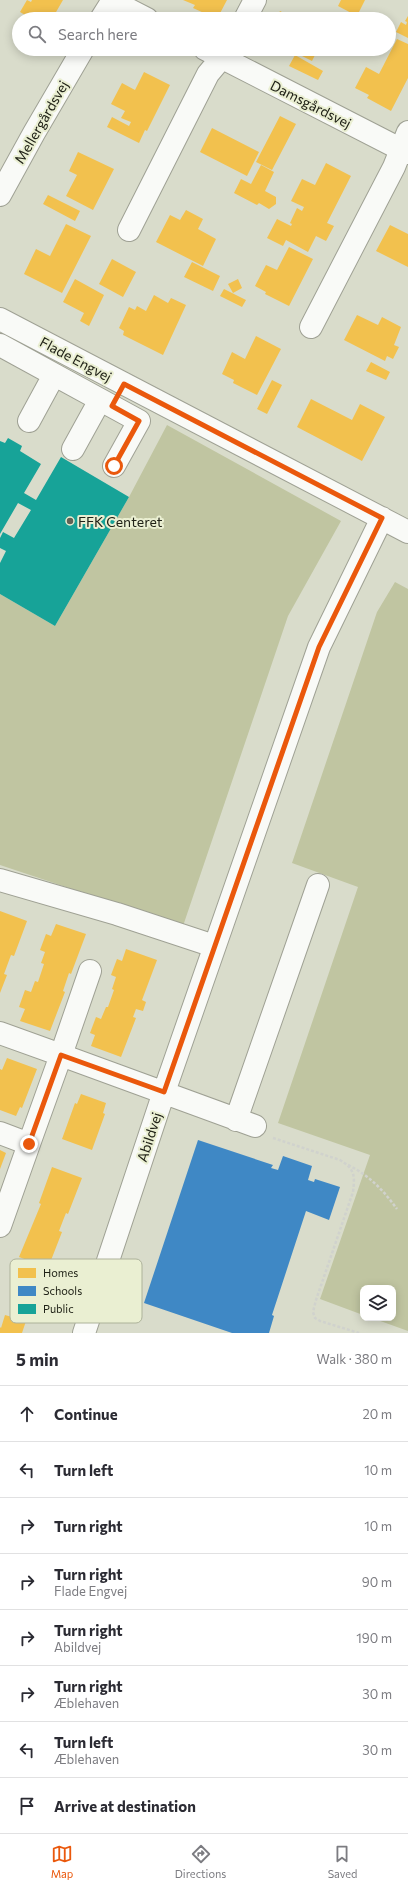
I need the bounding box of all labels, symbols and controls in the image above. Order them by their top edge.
search box [12,12,396,56]
icon: search [26,23,48,45]
text: Search here [58,25,137,43]
street label: Damsgårdsvej [268,76,354,132]
street label: Mellergårdsvej [10,77,72,167]
street label: Flade Engvej [37,333,115,385]
route start [105,457,123,475]
place label: FFK Centeret [78,513,163,530]
marker: FFK Centeret [65,516,75,526]
street label: Abildvej [133,1110,165,1164]
route end [20,1135,38,1153]
legend [10,1259,142,1323]
text: Homes [43,1266,78,1279]
text: Schools [43,1284,82,1297]
map controls [360,1285,396,1321]
button: layers [360,1285,396,1321]
text: Public [43,1302,74,1315]
text: 5 min [16,1349,59,1370]
text: Walk · 380 m [317,1351,392,1367]
icon: ahead [16,1403,38,1425]
text: Continue [54,1405,118,1423]
text: 20 m [363,1406,392,1422]
icon: left [16,1459,38,1481]
text: Turn left [54,1461,113,1479]
text: 10 m [364,1462,392,1478]
icon: right [16,1515,38,1537]
text: Turn right [54,1517,123,1535]
text: 10 m [364,1518,392,1534]
text: Turn right [54,1565,123,1583]
icon: right [16,1571,38,1593]
text: 90 m [362,1574,392,1590]
text: Flade Engvej [54,1583,127,1599]
text: Turn right [54,1621,123,1639]
icon: right [16,1627,38,1649]
text: 190 m [356,1630,392,1646]
text: Abildvej [54,1639,101,1655]
text: Turn right [54,1677,123,1695]
icon: right [16,1683,38,1705]
text: 30 m [362,1686,392,1702]
text: Æblehaven [54,1695,119,1711]
text: Turn left [54,1733,113,1751]
icon: left [16,1739,38,1761]
text: 30 m [362,1742,392,1758]
text: Æblehaven [54,1751,119,1767]
icon: arrive [16,1795,38,1817]
text: Arrive at destination [54,1797,196,1815]
tab: Map [51,1843,73,1880]
tab: Directions [175,1843,226,1880]
tab: Saved [328,1843,357,1880]

